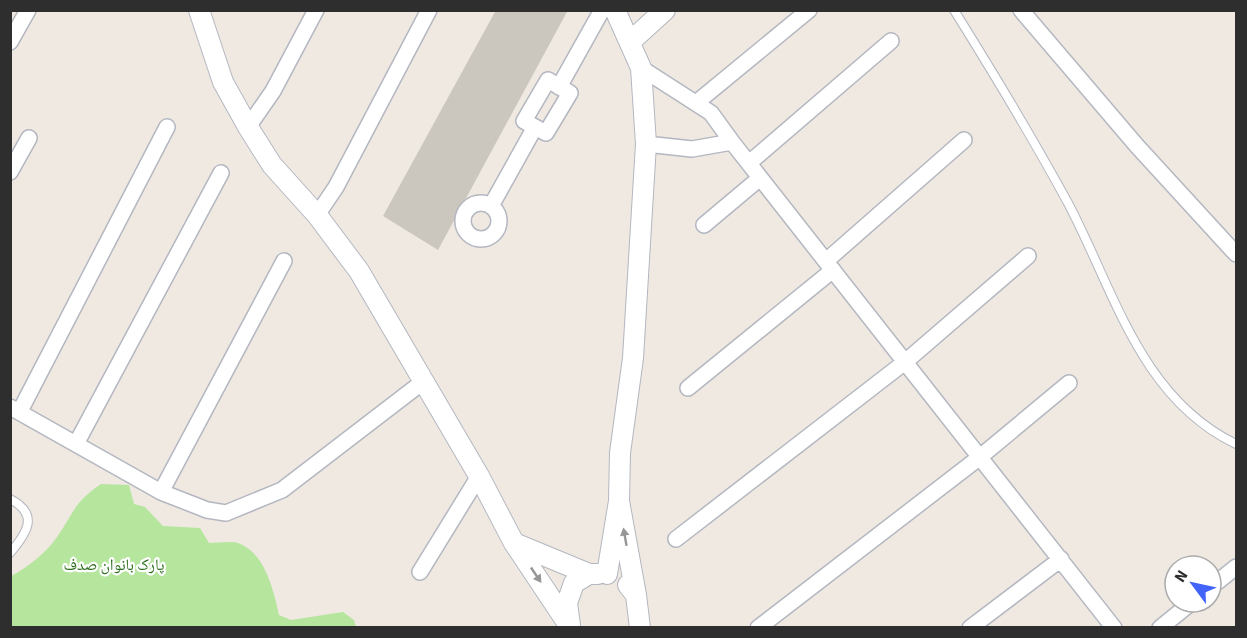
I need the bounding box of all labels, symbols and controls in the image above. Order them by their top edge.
one-way arrow [620,528,629,547]
park label: پارک بانوان صدف [64,554,165,576]
north arrow [1163,554,1223,614]
text: N [1169,566,1193,587]
one-way arrow [530,567,541,584]

